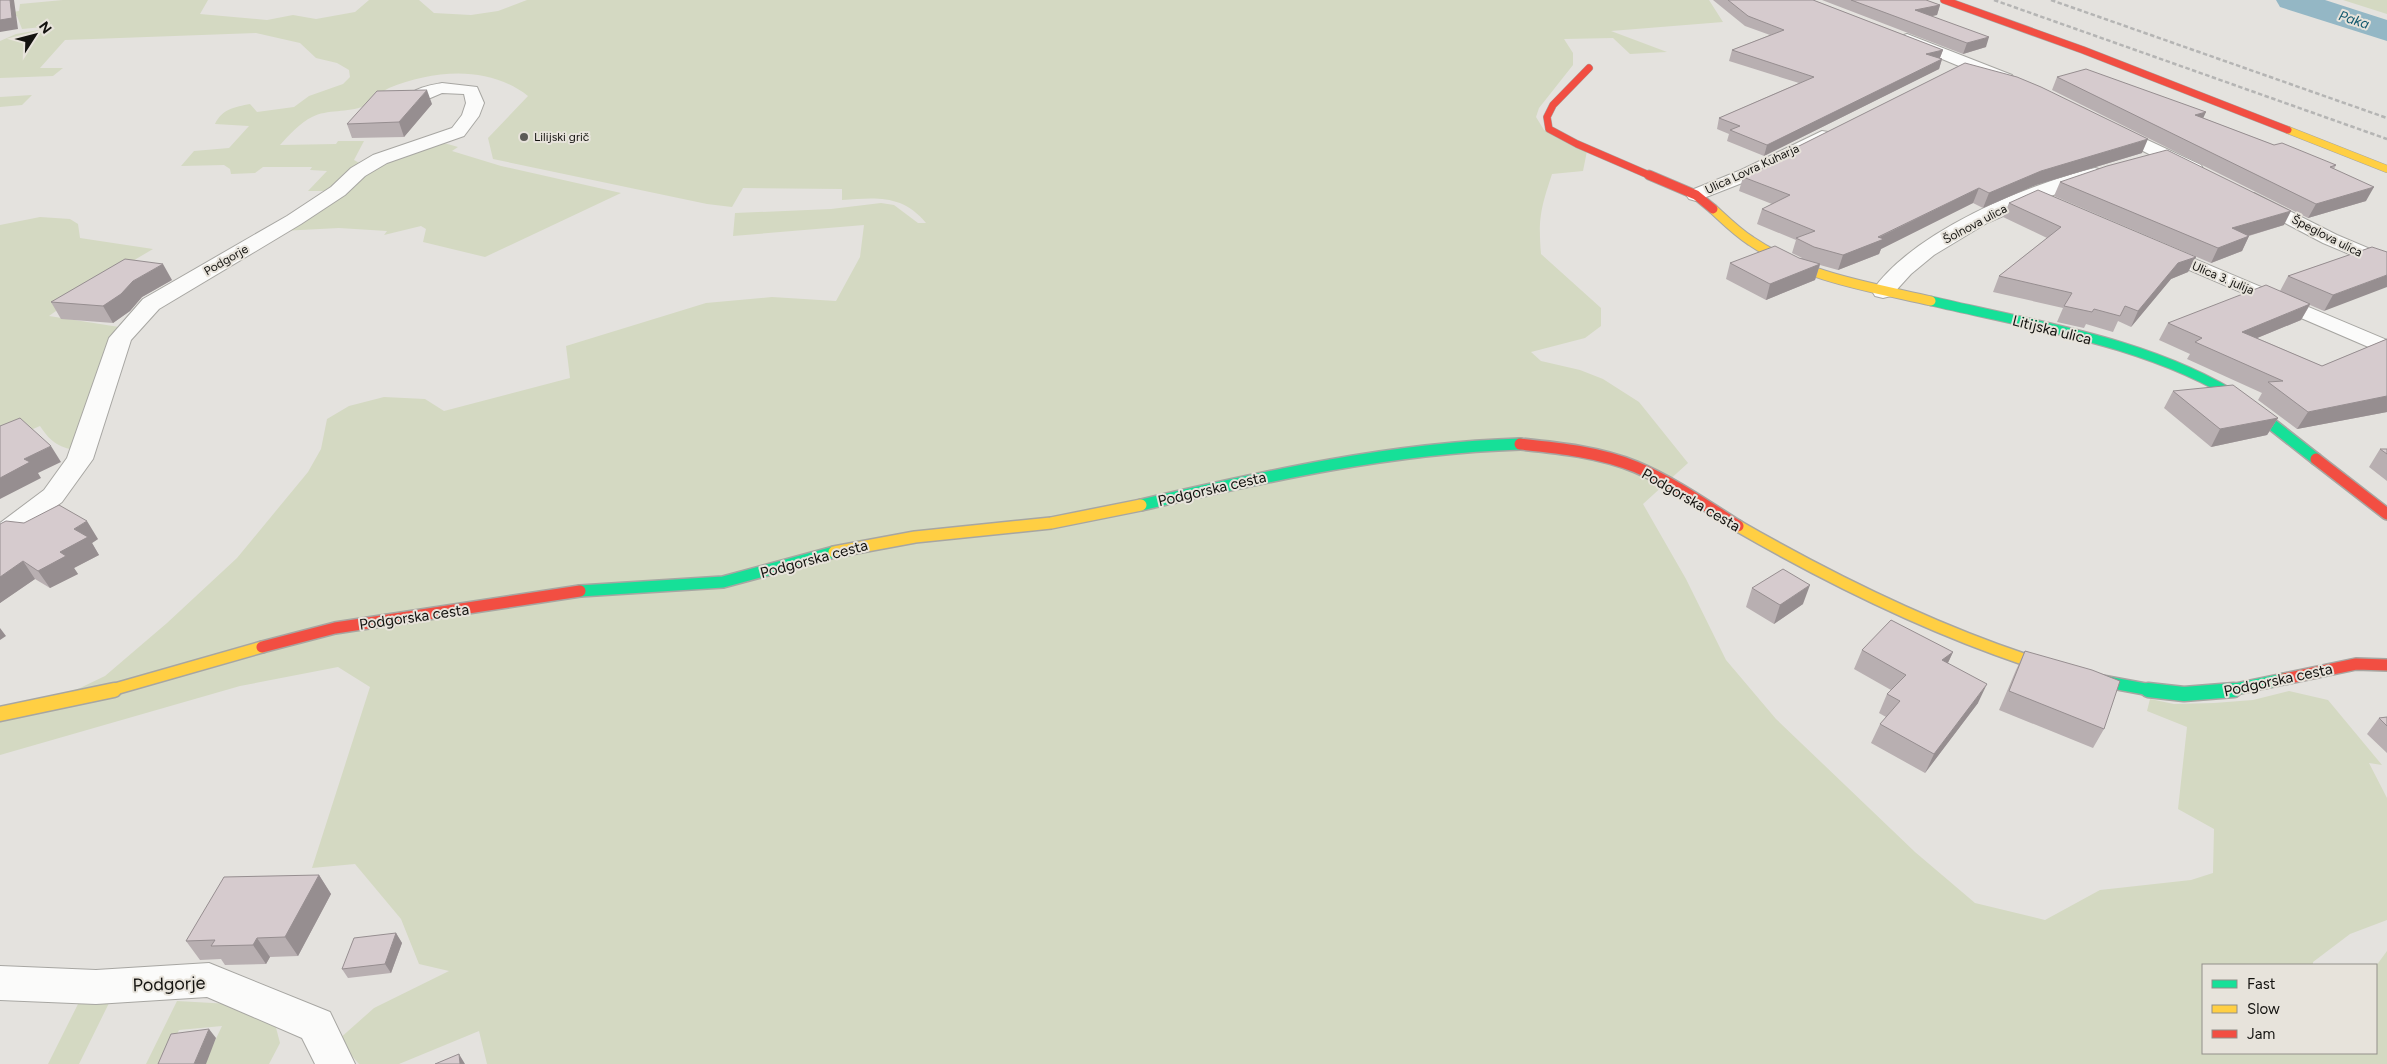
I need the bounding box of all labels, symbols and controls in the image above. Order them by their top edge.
water label: Paka [2337,7,2371,33]
north arrow [10,10,60,60]
text: N [35,18,55,37]
place label: Lilijski grič [534,130,590,144]
marker: Lilijski grič [518,131,530,143]
street label: Ulica Lovra Kuharja [1703,141,1801,197]
street label: Šolnova ulica [1941,201,2009,247]
street label: Špeglova ulica [2289,212,2365,260]
street label: Podgorje [201,242,251,278]
street label: Ulica 3. julija [2190,259,2256,297]
street label: Litijska ulica [2011,311,2093,349]
street label: Podgorska cesta [1639,465,1743,535]
street label: Podgorska cesta [1156,468,1268,510]
street label: Podgorska cesta [758,536,870,582]
street label: Podgorska cesta [358,600,470,634]
street label: Podgorska cesta [2222,660,2334,700]
legend [2202,964,2377,1054]
street label: Podgorje [132,972,206,996]
text: Fast [2247,975,2276,993]
text: Slow [2247,1000,2280,1018]
text: Jam [2247,1025,2275,1043]

